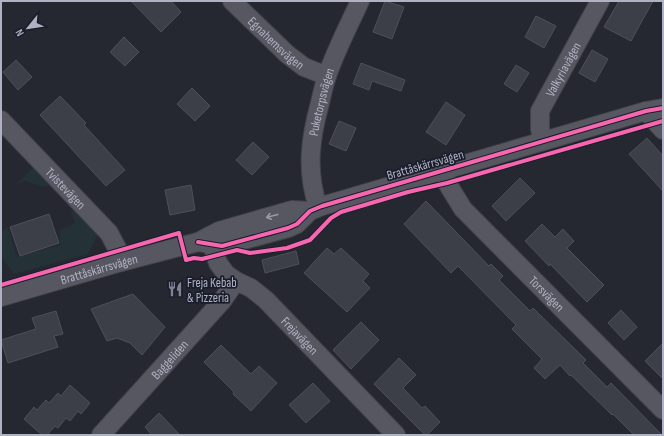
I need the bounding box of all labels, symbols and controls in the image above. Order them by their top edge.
north arrow [8,8,48,48]
street label: Egnahemsvägen [244,14,307,73]
text: N [13,27,27,39]
street label: Valkyriavägen [542,40,585,100]
street label: Puketorpsvägen [306,66,338,137]
street label: Brattåskärrsvägen [385,146,466,184]
street label: Tvistevägen [42,164,89,213]
one-way arrow [266,213,279,220]
street label: Brattåskärrsvägen [59,251,140,288]
street label: Torsvägen [525,273,567,315]
place label: Freja Kebab & Pizzeria [187,275,237,306]
restaurant icon: Freja Kebab & Pizzeria [166,280,184,298]
street label: Frejavägen [277,314,321,358]
street label: Baggeliden [148,337,192,383]

